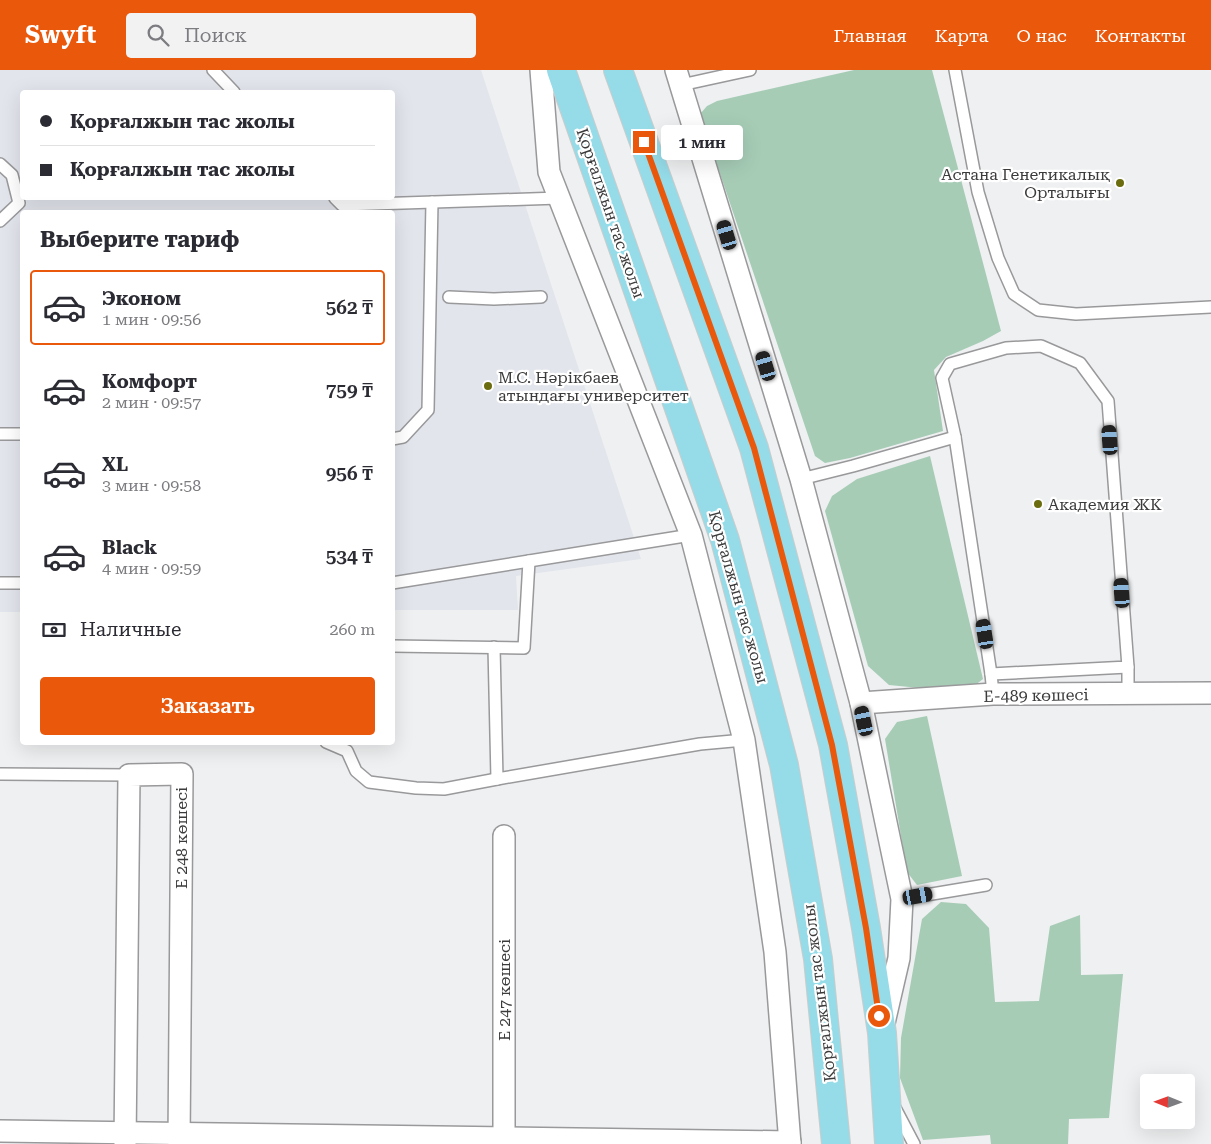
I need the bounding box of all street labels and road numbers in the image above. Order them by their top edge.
street label: Қорғалжын тас жолы [572,126,649,301]
street label: Қорғалжын тас жолы [705,509,772,686]
street label: Е-489 көшесі [983,685,1089,706]
street label: Е 248 көшесі [172,787,191,889]
street label: Қорғалжын тас жолы [799,903,840,1083]
street label: Е 247 көшесі [495,939,514,1041]

